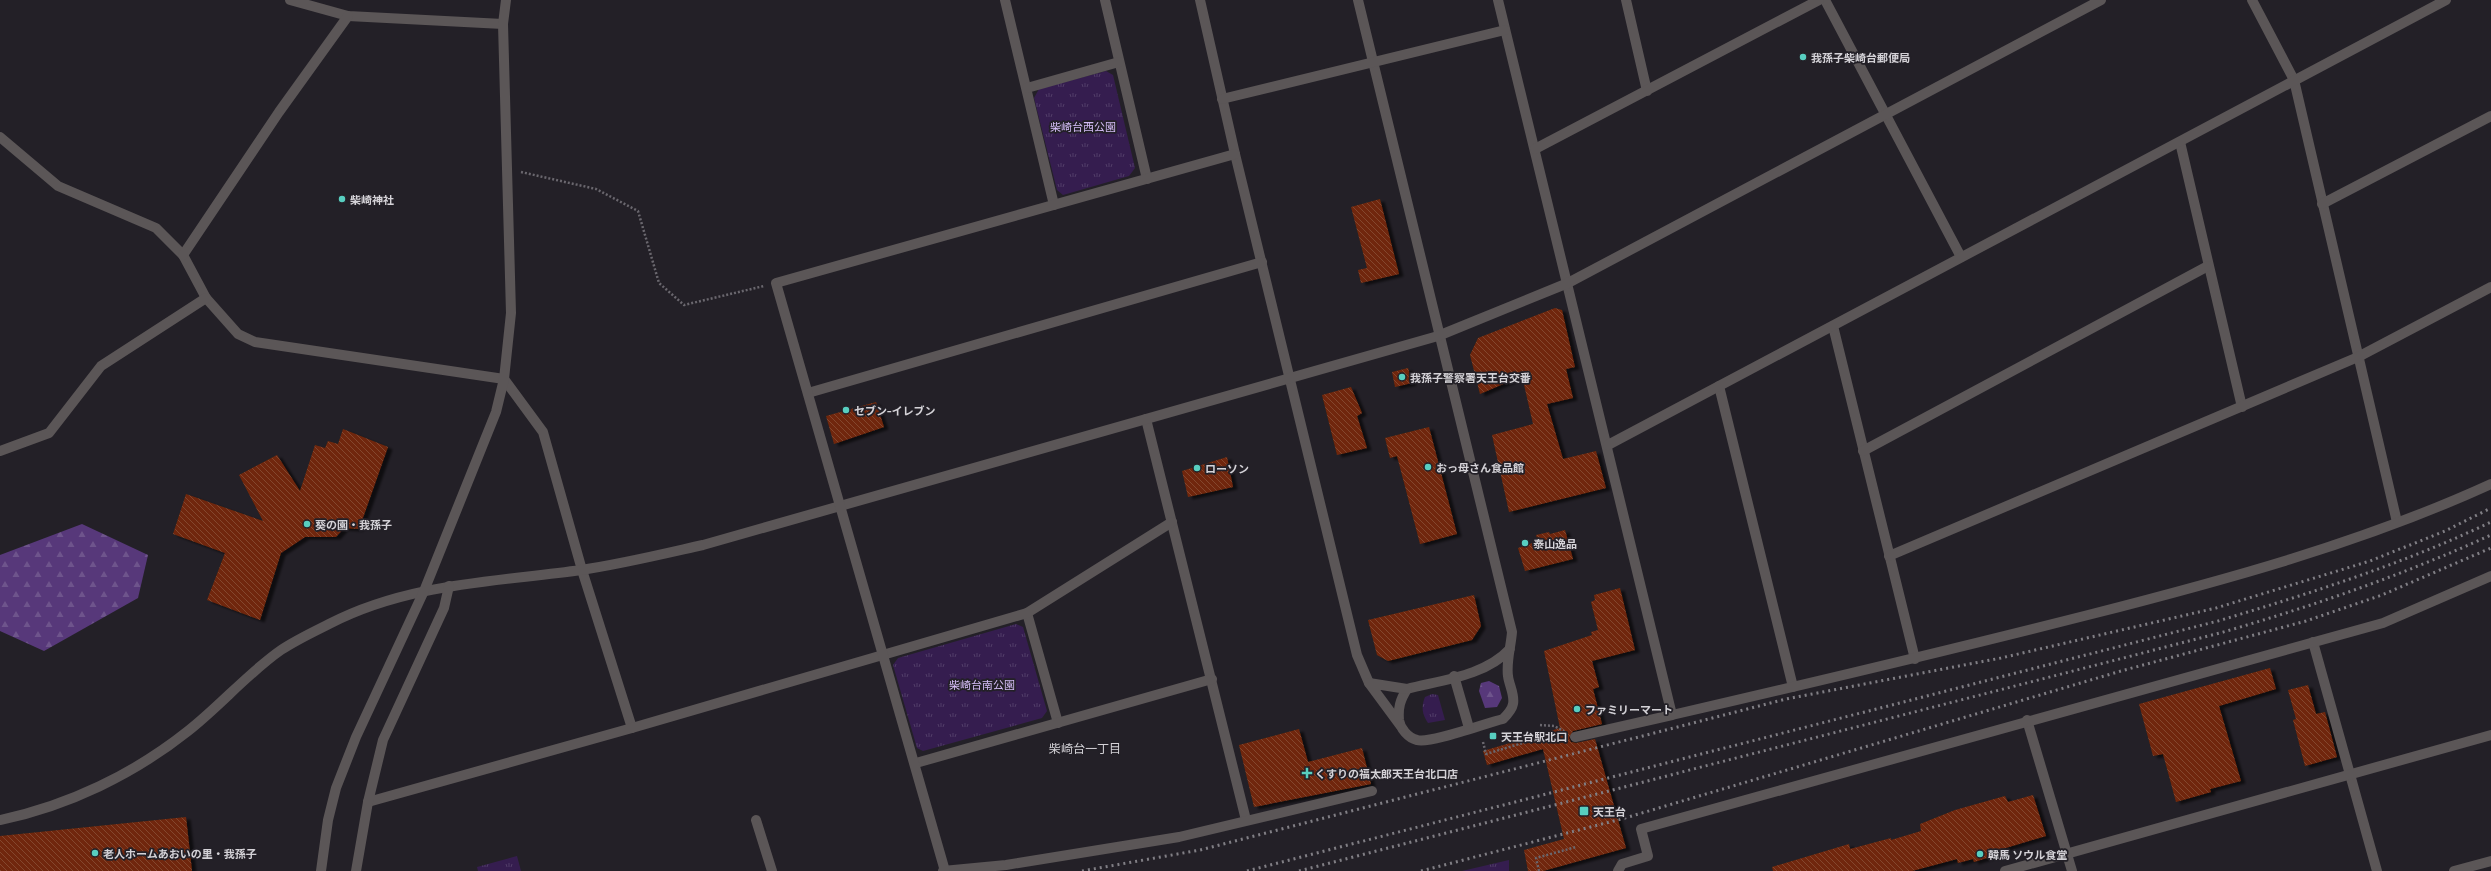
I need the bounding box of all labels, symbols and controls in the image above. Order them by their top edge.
place label: 我孫子柴崎台郵便局 [1811,51,1910,64]
marker: 我孫子柴崎台郵便局 [1798,52,1808,62]
park label: 柴崎台西公園 [1050,120,1116,133]
place label: 柴崎神社 [350,193,394,206]
marker: 柴崎神社 [337,194,347,204]
place label: 我孫子警察署天王台交番 [1410,371,1531,384]
marker: 我孫子警察署天王台交番 [1397,372,1407,382]
place label: セブン-イレブン [854,404,936,417]
marker: セブン-イレブン [841,405,851,415]
place label: おっ母さん食品館 [1436,461,1524,474]
place label: ローソン [1205,462,1249,475]
marker: おっ母さん食品館 [1423,462,1433,472]
marker: ローソン [1192,463,1202,473]
place label: 葵の園・我孫子 [315,518,392,531]
marker: 葵の園・我孫子 [302,519,312,529]
place label: 泰山逸品 [1533,537,1577,550]
marker: 泰山逸品 [1520,538,1530,548]
park label: 柴崎台南公園 [949,678,1015,691]
place label: ファミリーマート [1585,703,1673,716]
marker: ファミリーマート [1572,704,1582,714]
place label: 天王台駅北口 [1501,730,1567,743]
marker: 天王台駅北口 [1488,731,1498,741]
district label: 柴崎台一丁目 [1049,741,1121,755]
place label: くすりの福太郎天王台北口店 [1315,767,1458,780]
marker: くすりの福太郎天王台北口店 [1302,768,1312,778]
marker: 天王台 [1578,805,1590,817]
place label: 天王台 [1593,805,1626,818]
place label: 老人ホームあおいの里・我孫子 [103,847,257,860]
marker: 老人ホームあおいの里・我孫子 [90,848,100,858]
place label: 韓馬 ソウル食堂 [1988,848,2067,861]
marker: 韓馬 ソウル食堂 [1975,849,1985,859]

